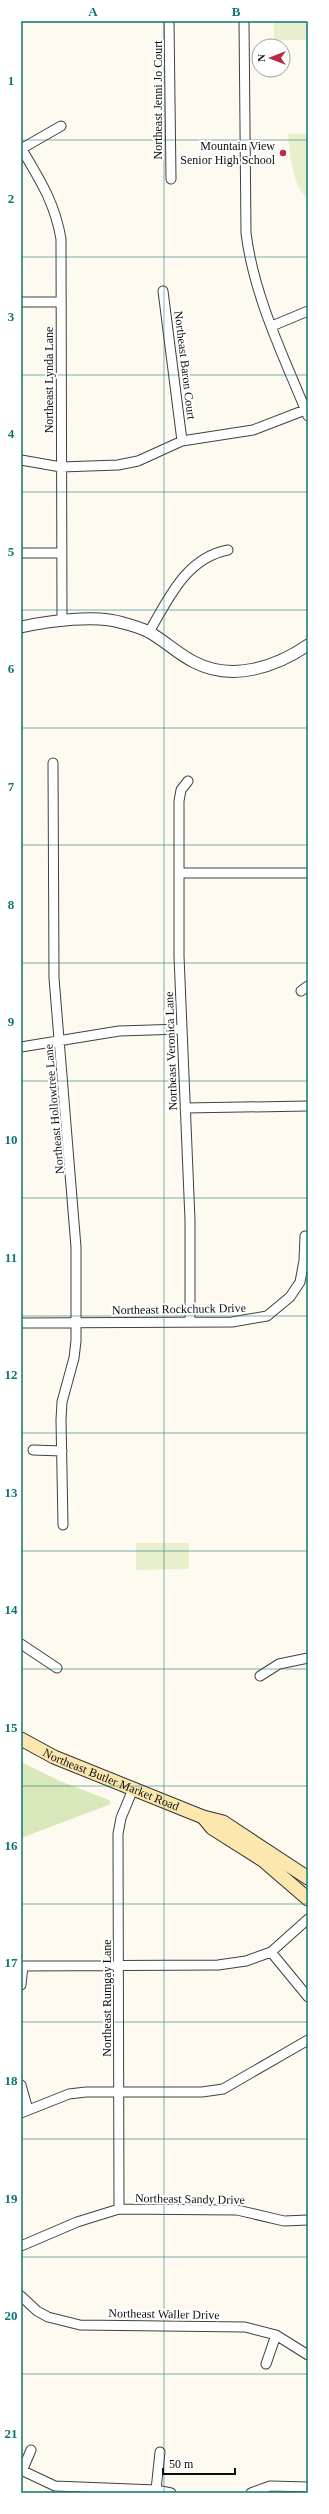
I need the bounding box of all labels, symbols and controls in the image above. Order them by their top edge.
text: A [88,4,98,19]
text: B [232,4,241,19]
north arrow [251,38,291,78]
street label: Northeast Jenni Jo Court [151,40,165,160]
text: N [255,54,267,62]
text: 1 [8,73,14,88]
place label: Mountain View Senior High School [180,139,276,167]
marker: Mountain View Senior High School [278,148,288,158]
text: 2 [8,191,14,206]
text: 3 [8,309,15,324]
street label: Northeast Baron Court [171,310,199,421]
street label: Northeast Lynda Lane [42,327,56,433]
text: 4 [8,426,15,441]
text: 5 [8,544,15,559]
text: 6 [8,661,15,676]
text: 7 [8,779,15,794]
text: 8 [8,897,15,912]
street label: Northeast Veronica Lane [162,991,180,1111]
text: 9 [8,1014,15,1029]
street label: Northeast Hollowtree Lane [41,1043,67,1175]
text: 10 [5,1132,18,1147]
text: 11 [5,1250,17,1265]
street label: Northeast Rockchuck Drive [112,1301,246,1317]
text: 12 [5,1367,18,1382]
text: 13 [5,1485,18,1500]
text: 14 [5,1602,18,1617]
text: 15 [5,1720,18,1735]
street label: Northeast Butler Market Road [41,1745,181,1814]
text: 16 [5,1838,18,1853]
street label: Northeast Rumgay Lane [100,1939,114,2057]
text: 17 [5,1955,18,1970]
text: 18 [5,2073,18,2088]
text: 19 [5,2191,18,2206]
street label: Northeast Sandy Drive [135,2191,245,2207]
street label: Northeast Waller Drive [108,2306,220,2322]
text: 20 [5,2308,18,2323]
text: 21 [5,2426,18,2441]
scale bar [163,2450,235,2476]
text: 50 m [169,2457,194,2471]

